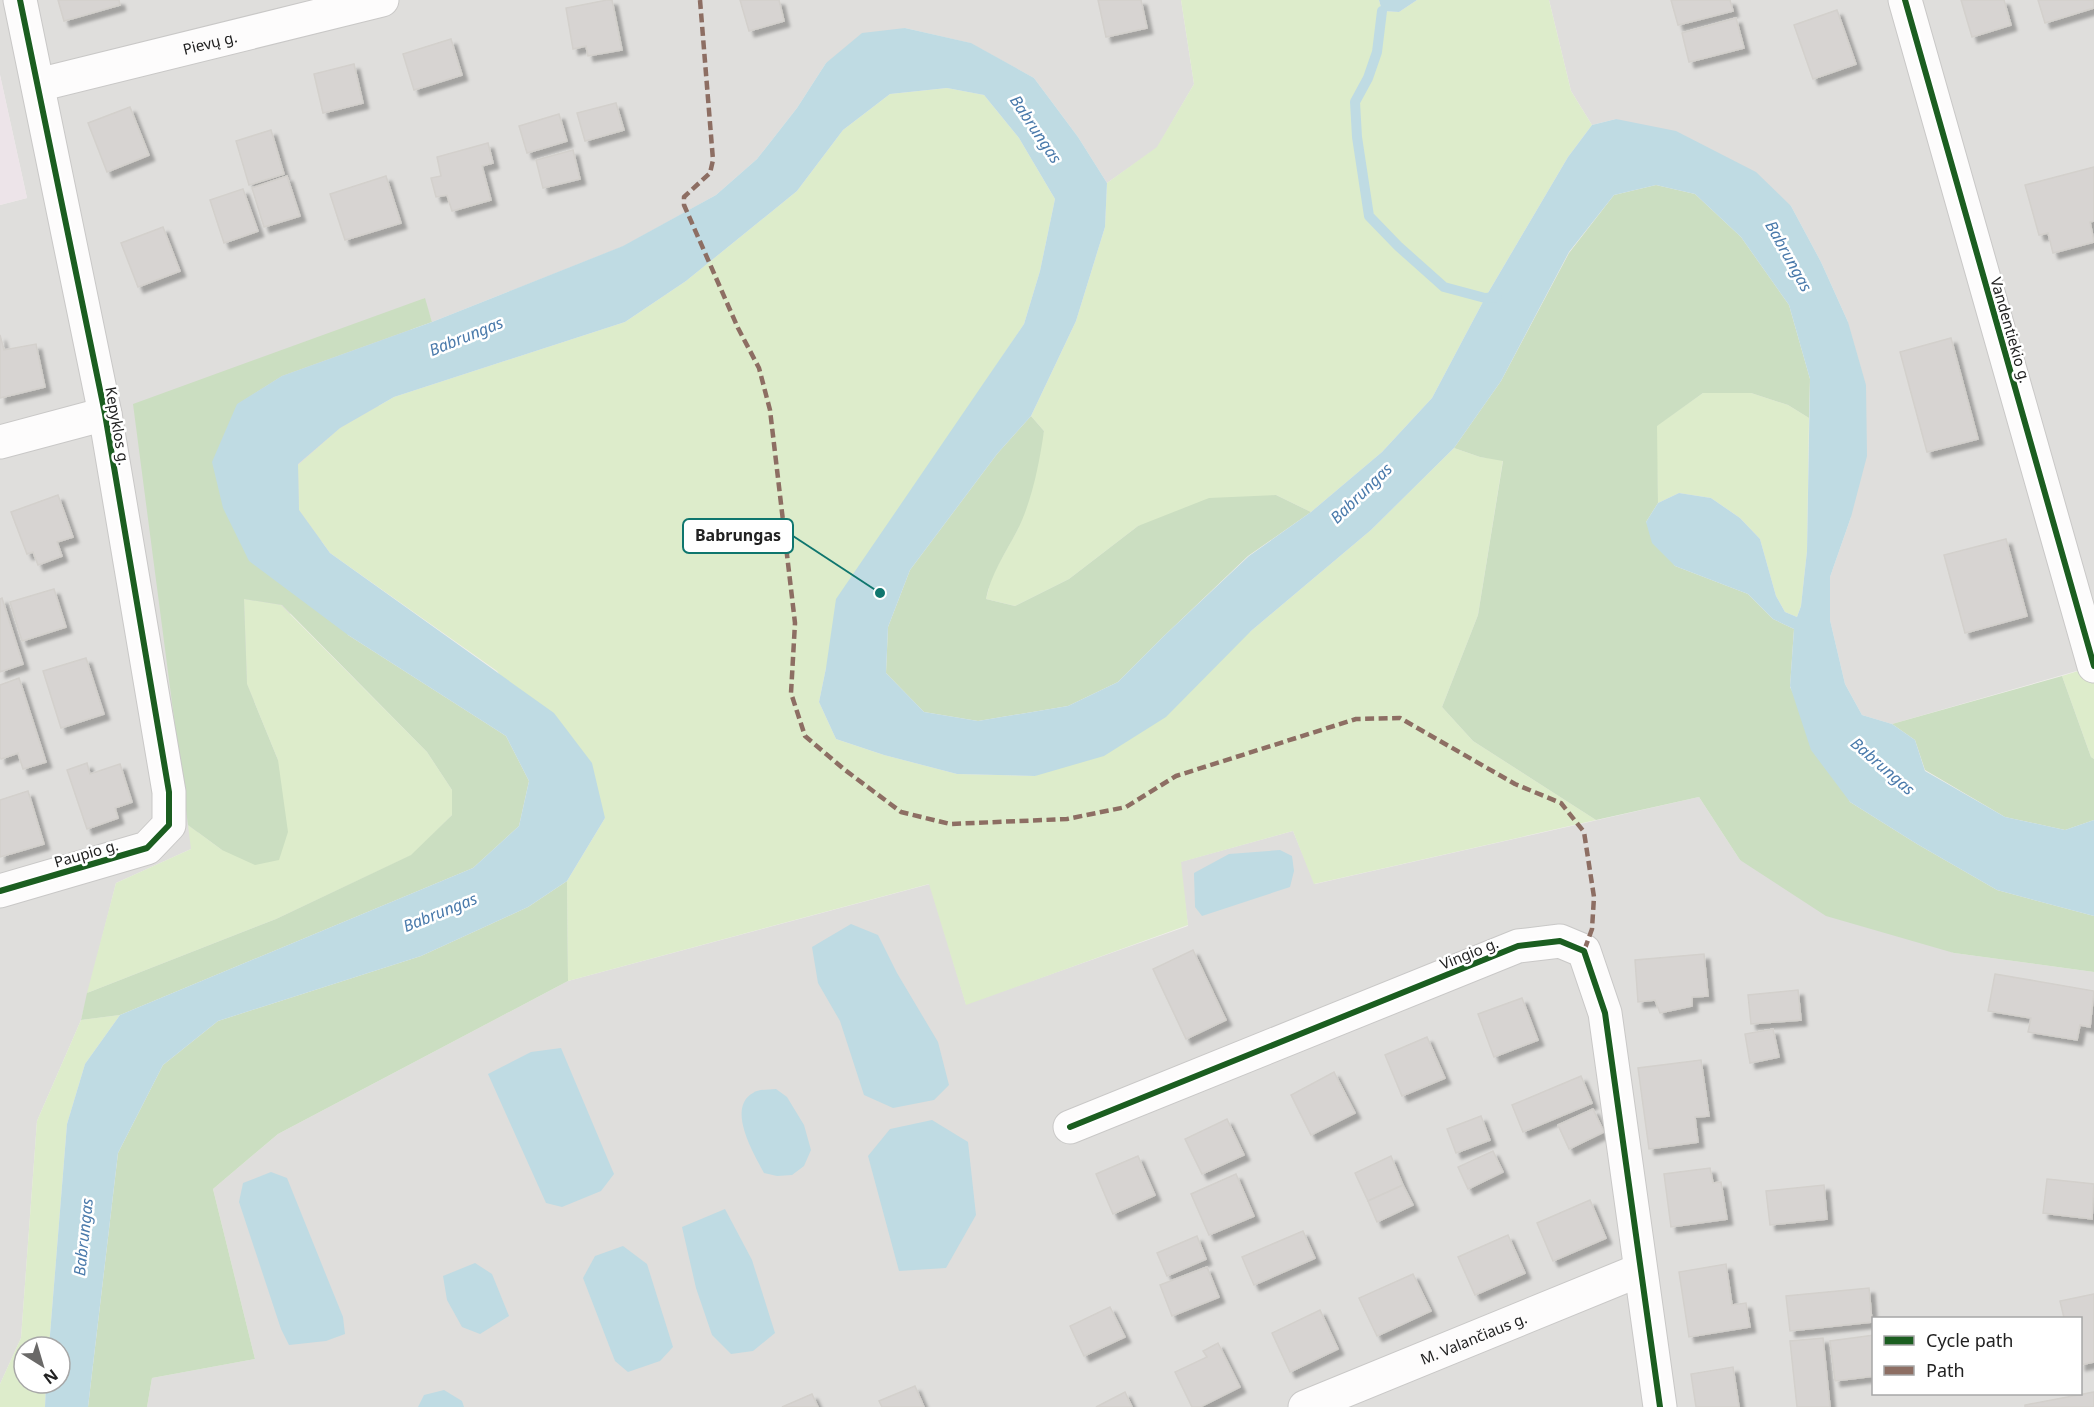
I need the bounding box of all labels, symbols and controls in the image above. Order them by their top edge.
street label: Pievų g. [181,26,239,59]
water label: Babrungas [1005,90,1067,168]
water label: Babrungas [1760,217,1818,296]
street label: Vandentiekio g. [1986,275,2036,385]
water label: Babrungas [426,311,506,361]
street label: Kepyklos g. [101,385,135,467]
water label: Babrungas [1325,458,1397,528]
callout: Babrungas [683,519,793,553]
text: Babrungas [695,524,781,546]
water label: Babrungas [1846,732,1920,800]
street label: Paupio g. [51,834,121,872]
water label: Babrungas [400,887,480,937]
street label: Vingio g. [1437,932,1501,974]
water label: Babrungas [68,1197,98,1277]
street label: M. Valančiaus g. [1417,1307,1530,1369]
legend [1872,1317,2082,1395]
text: Cycle path [1926,1328,2013,1352]
north arrow [12,1335,72,1395]
text: Path [1926,1358,1965,1382]
text: N [39,1364,63,1390]

